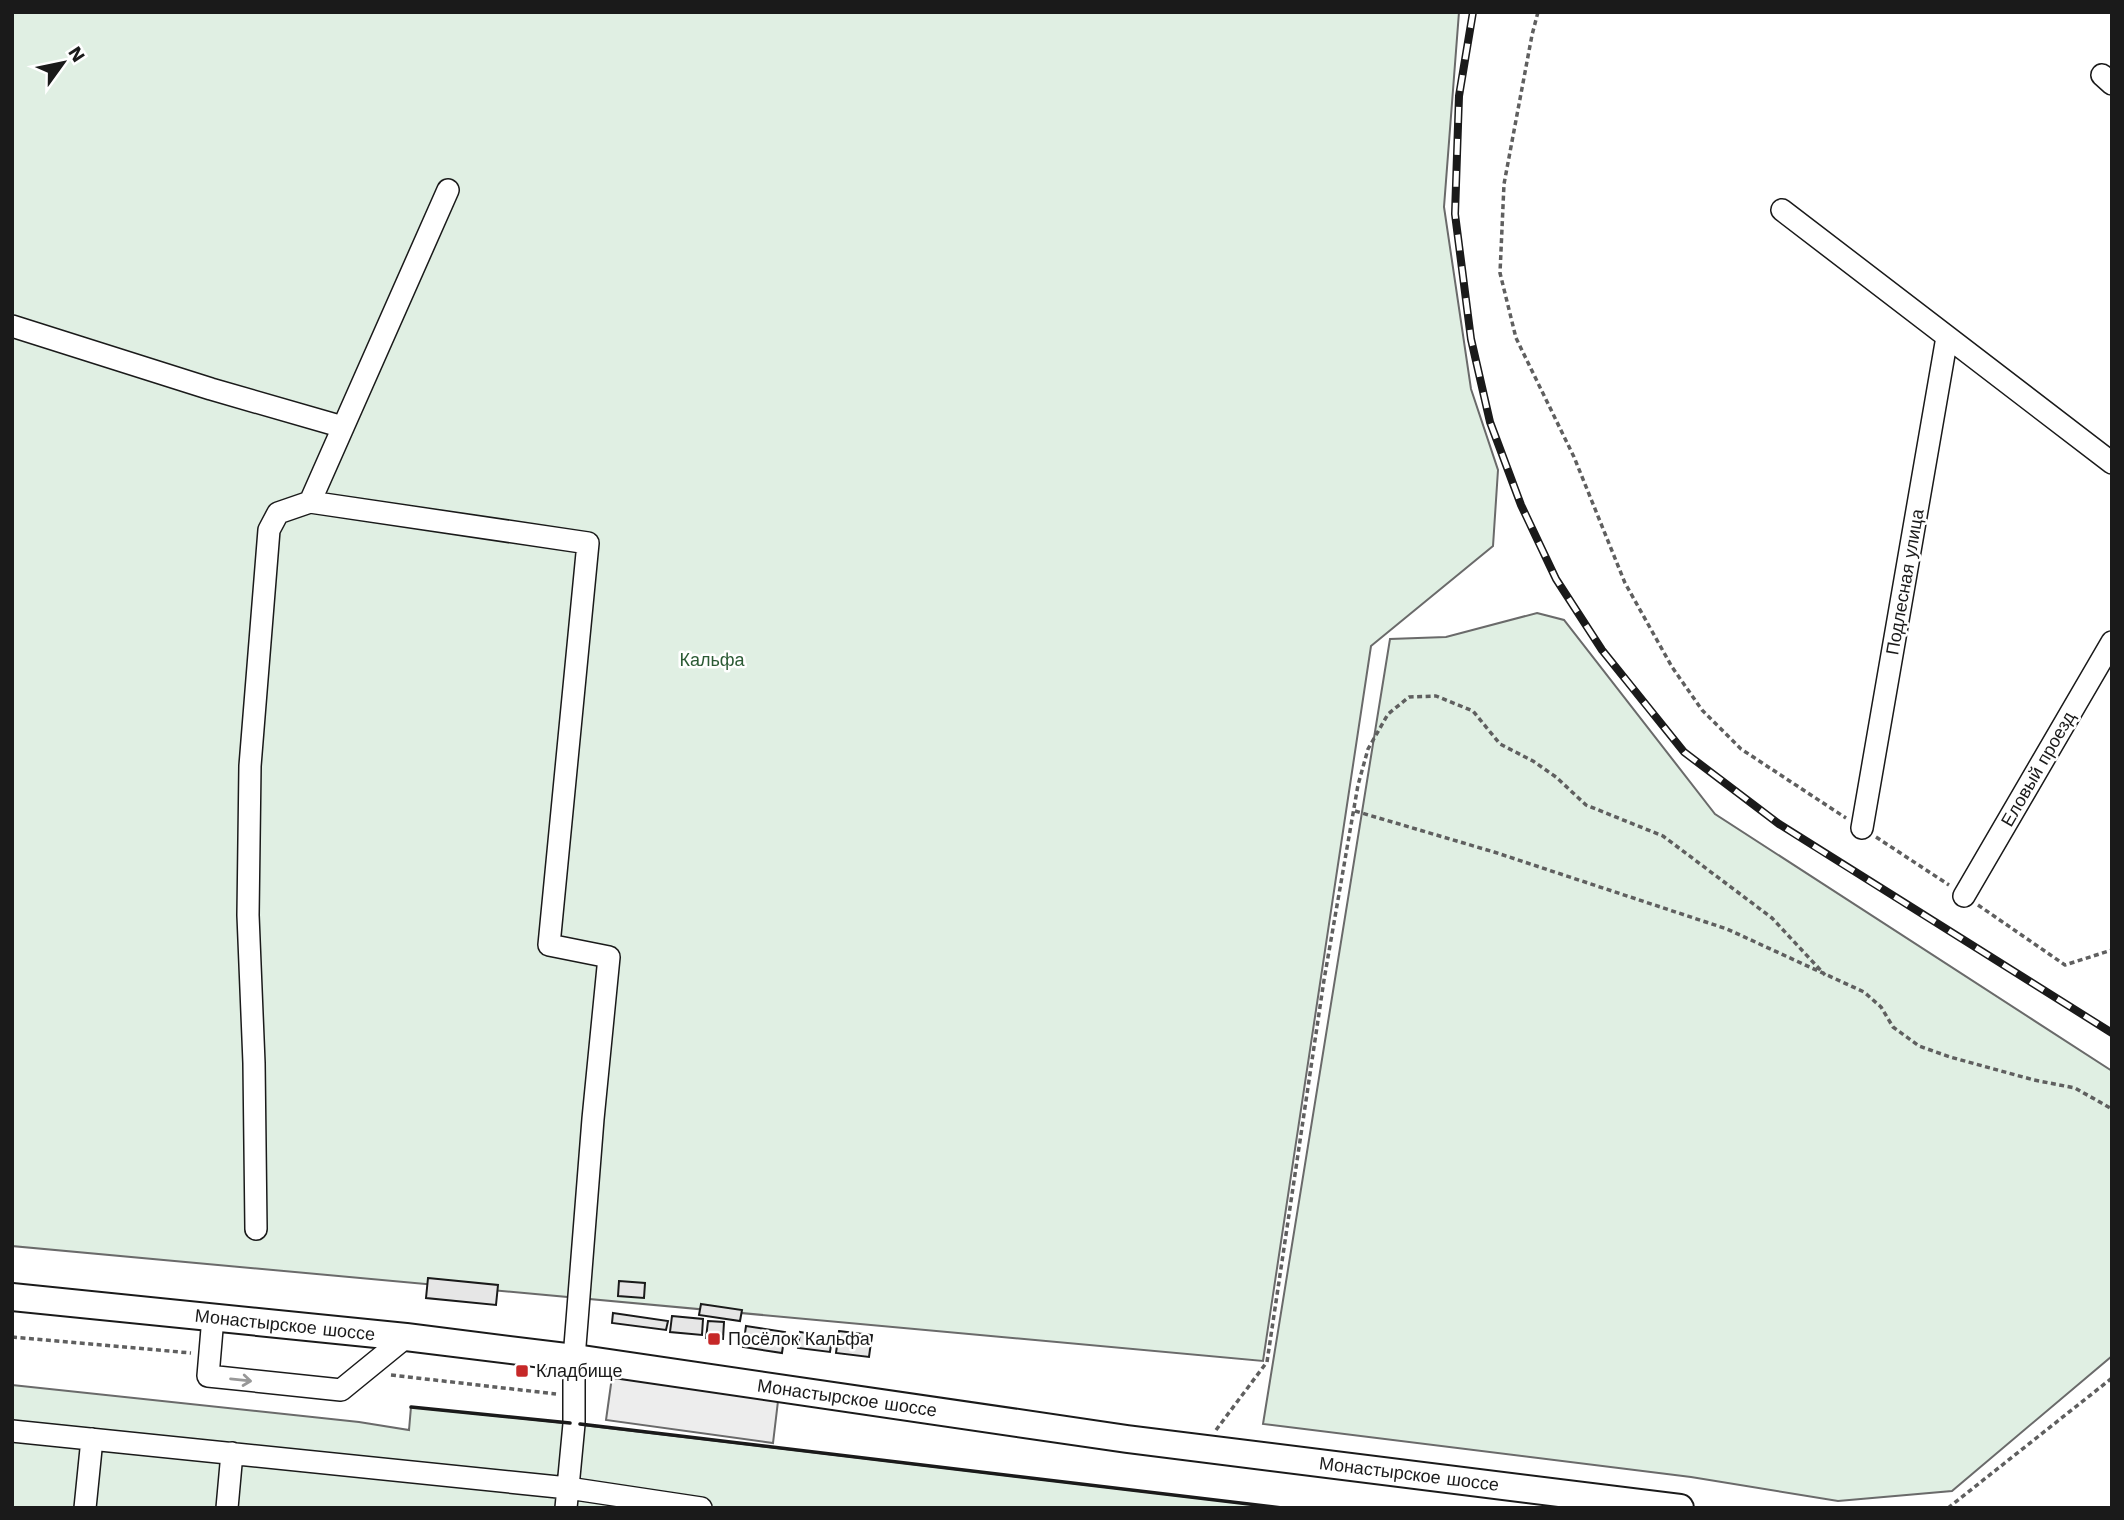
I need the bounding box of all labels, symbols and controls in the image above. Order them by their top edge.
north arrow [28,28,98,98]
text: N [63,42,90,66]
street label: Подлесная улица [1881,506,1928,657]
park label: Кальфа [679,649,746,670]
street label: Еловый проезд [1996,707,2079,830]
street label: Монастырское шоссе [194,1305,376,1344]
place label: Посёлок Кальфа [728,1328,871,1349]
marker: Посёлок Кальфа [706,1331,722,1347]
place label: Кладбище [536,1360,622,1381]
marker: Кладбище [514,1363,530,1379]
one-way arrow [230,1373,252,1386]
street label: Монастырское шоссе [756,1375,938,1421]
street label: Монастырское шоссе [1318,1452,1500,1495]

